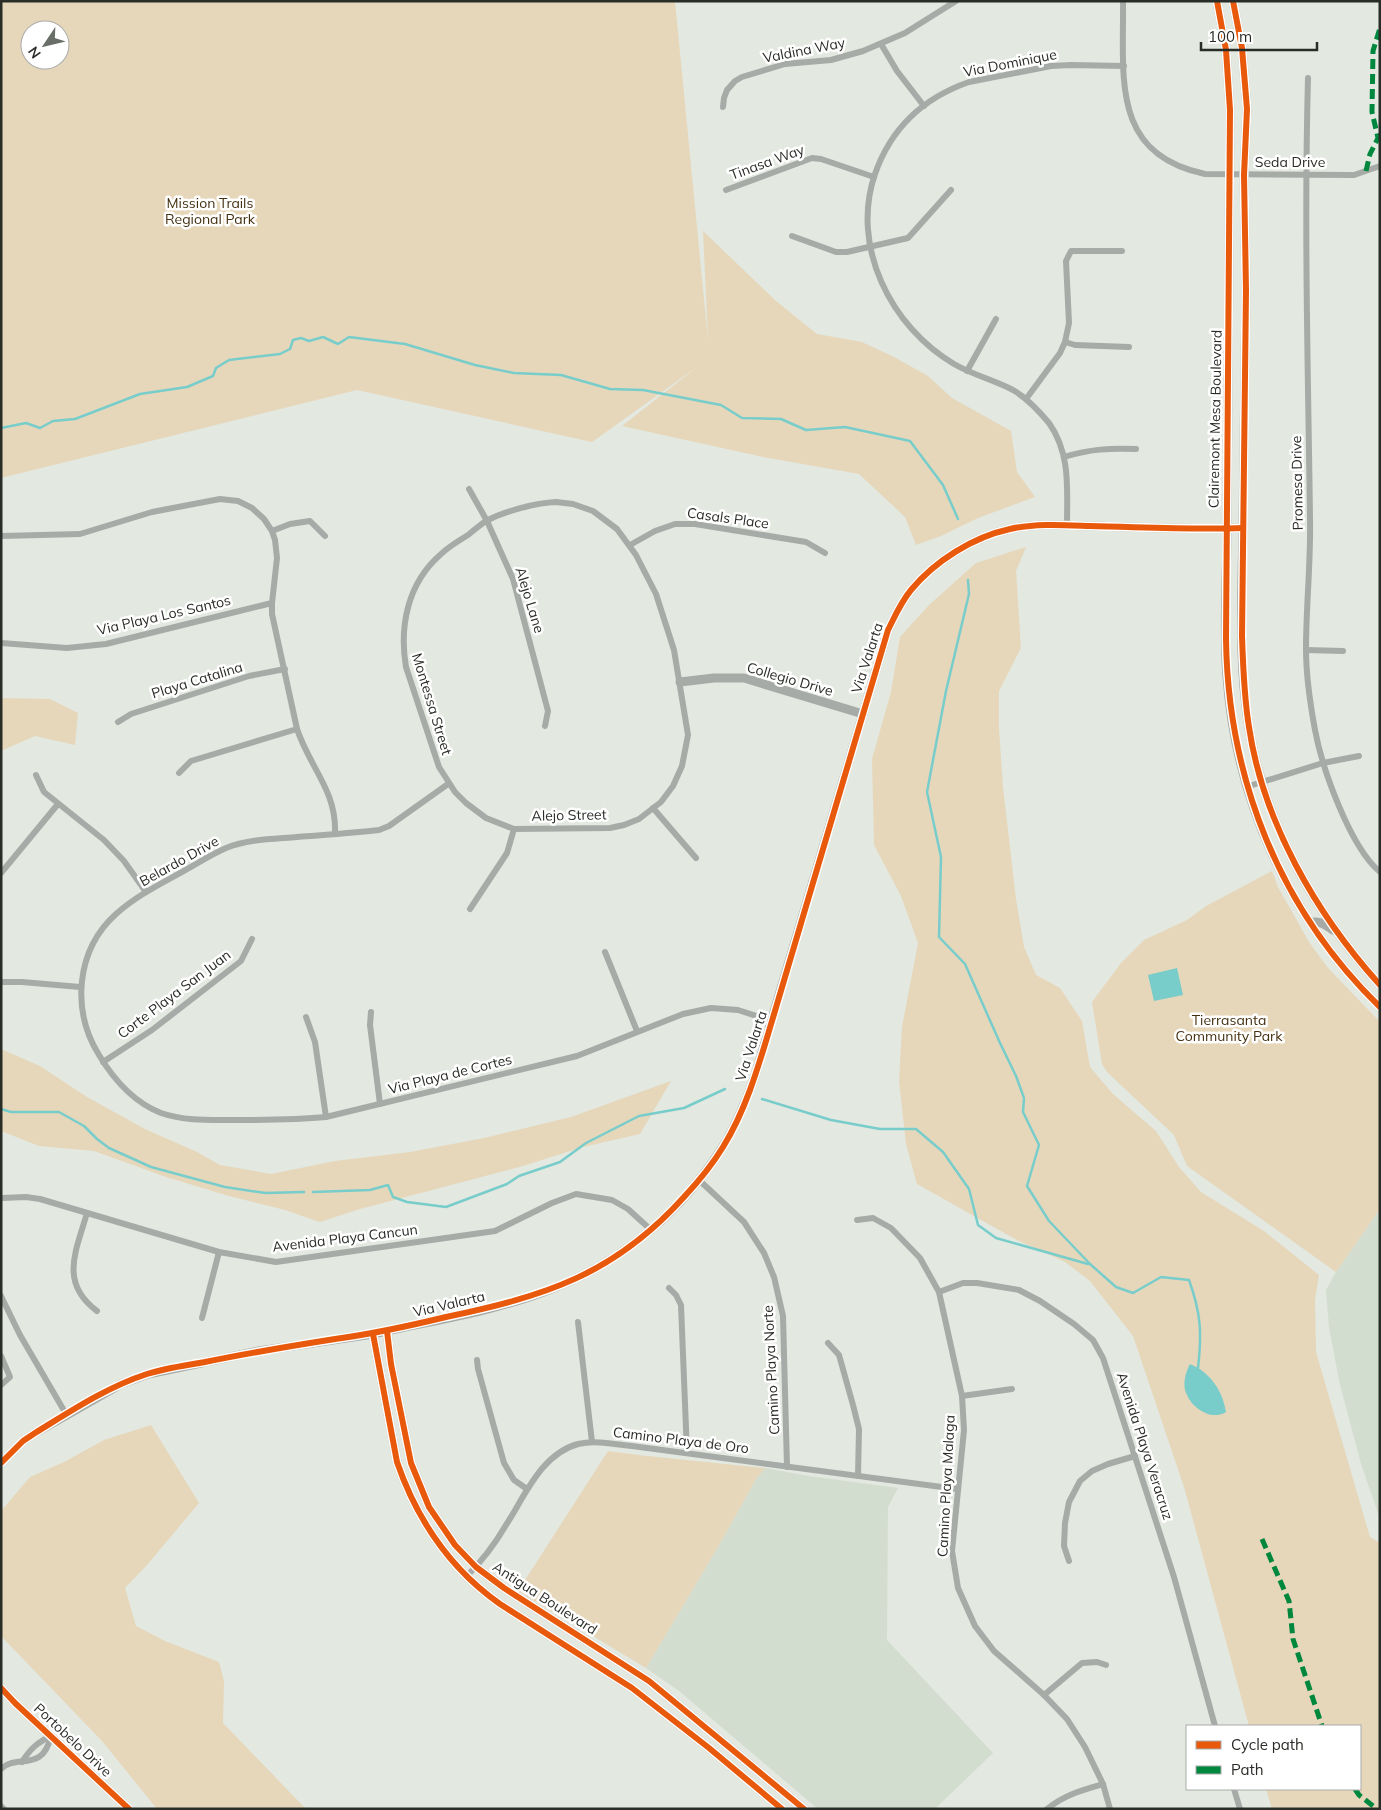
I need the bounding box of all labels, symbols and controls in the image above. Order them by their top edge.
north arrow [20,20,70,70]
scale bar [1201,20,1317,52]
text: 100 m [1208,27,1252,46]
street label: Valdina Way [761,33,847,67]
text: N [24,43,45,62]
street label: Via Dominique [962,45,1058,81]
street label: Tinasa Way [727,140,807,184]
street label: Seda Drive [1255,153,1325,171]
park label: Mission Trails Regional Park [165,194,256,228]
street label: Clairemont Mesa Boulevard [1204,330,1226,508]
street label: Promesa Drive [1287,436,1307,530]
street label: Casals Place [686,503,770,533]
street label: Alejo Lane [511,565,549,635]
street label: Via Playa Los Santos [95,591,233,639]
street label: Via Valarta [847,620,887,696]
street label: Montessa Street [408,651,456,757]
street label: Playa Catalina [149,658,245,702]
street label: Collegio Drive [745,658,835,700]
street label: Alejo Street [531,805,607,825]
street label: Belardo Drive [136,832,222,890]
street label: Corte Playa San Juan [114,946,234,1042]
street label: Via Valarta [731,1008,771,1084]
park label: Tierrasanta Community Park [1176,1011,1283,1045]
street label: Via Playa de Cortes [386,1050,514,1098]
street label: Avenida Playa Cancun [271,1220,419,1256]
street label: Via Valarta [411,1287,487,1321]
street label: Camino Playa Norte [759,1305,783,1435]
street label: Avenida Playa Veracruz [1113,1370,1177,1522]
street label: Camino Playa Malaga [933,1414,959,1558]
street label: Camino Playa de Oro [612,1423,750,1457]
street label: Antigua Boulevard [489,1558,601,1638]
street label: Portobelo Drive [30,1699,116,1781]
legend [1186,1725,1361,1790]
text: Cycle path [1231,1735,1304,1754]
text: Path [1231,1760,1263,1779]

